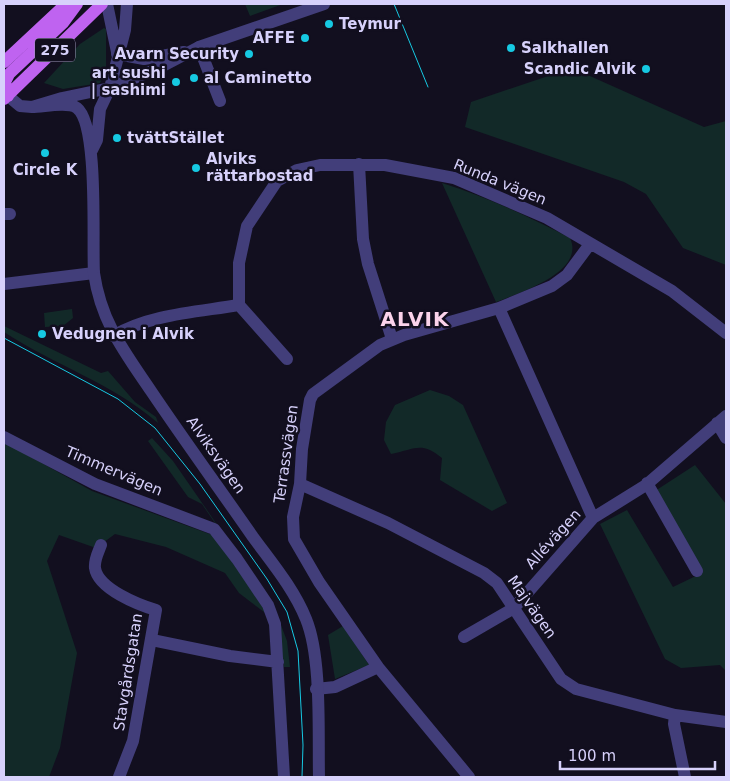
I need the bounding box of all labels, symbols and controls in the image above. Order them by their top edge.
place label: Teymur [339,15,401,33]
marker: Teymur [323,18,335,30]
place label: AFFE [253,29,295,47]
marker: AFFE [299,32,311,44]
road number: 275 [35,38,75,62]
place label: Salkhallen [521,39,609,57]
marker: Salkhallen [505,42,517,54]
place label: Avarn Security [115,45,239,63]
marker: Avarn Security [243,48,255,60]
place label: Scandic Alvik [524,60,637,78]
marker: Scandic Alvik [640,63,652,75]
place label: art sushi | sashimi [91,64,166,100]
place label: al Caminetto [204,69,312,87]
marker: al Caminetto [188,72,200,84]
marker: art sushi | sashimi [170,76,182,88]
place label: tvättStället [127,129,224,147]
marker: tvättStället [111,132,123,144]
marker: Circle K [39,147,51,159]
place label: Alviks rättarbostad [206,150,313,185]
street label: Runda vägen [451,155,549,209]
place label: Circle K [13,161,79,179]
marker: Alviks rättarbostad [190,162,202,174]
district label: ALVIK [381,307,450,331]
place label: Vedugnen i Alvik [52,325,195,343]
marker: Vedugnen i Alvik [36,328,48,340]
street label: Terrassvägen [270,404,302,505]
street label: Alviksvägen [183,413,249,497]
street label: Timmervägen [62,442,165,500]
street label: Allévägen [522,505,584,573]
street label: Majvägen [504,572,560,642]
street label: Stavgårdsgatan [110,612,146,732]
scale bar [560,738,715,770]
text: 100 m [568,747,616,765]

